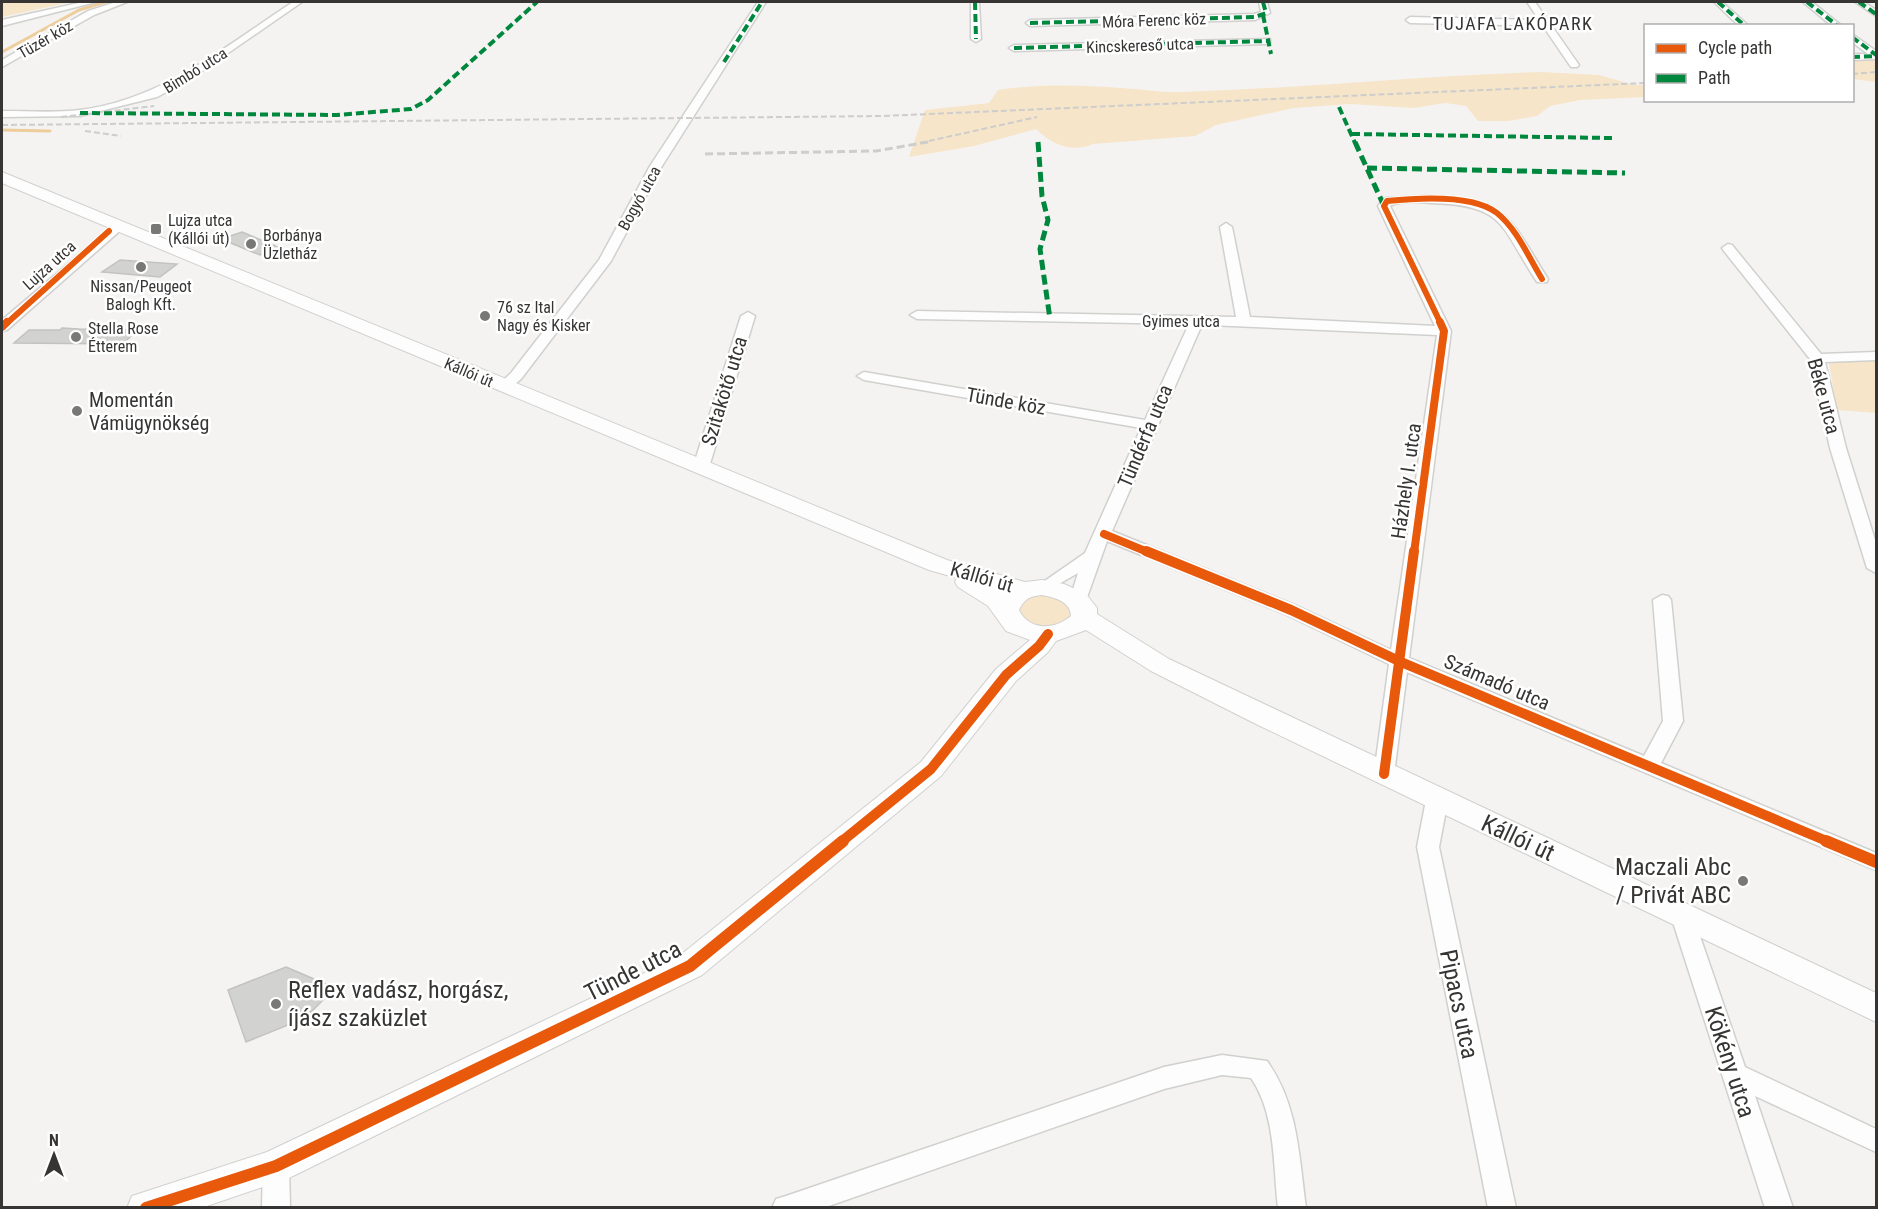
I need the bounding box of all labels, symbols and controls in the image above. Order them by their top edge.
street label: Móra Ferenc köz [1102,9,1206,32]
district label: TUJAFA LAKÓPARK [1433,13,1593,34]
street label: Tüzér köz [14,16,76,63]
legend [1644,24,1854,102]
street label: Kincskereső utca [1086,34,1194,57]
text: Cycle path [1698,37,1772,58]
street label: Bimbó utca [160,43,231,97]
text: Path [1698,67,1731,88]
street label: Bogyó utca [614,163,665,234]
place label: Lujza utca (Kállói út) [168,211,232,248]
marker: Lujza utca (Kállói út) [149,222,163,236]
place label: Borbánya Üzletház [263,226,322,263]
street label: Lujza utca [19,237,80,294]
marker: Borbánya Üzletház [244,237,258,251]
marker: Nissan/Peugeot Balogh Kft. [134,260,148,274]
place label: Nissan/Peugeot Balogh Kft. [90,277,192,314]
place label: 76 sz Ital Nagy és Kisker [497,298,591,335]
marker: 76 sz Ital Nagy és Kisker [478,309,492,323]
street label: Gyimes utca [1142,312,1220,331]
place label: Stella Rose Étterem [88,319,159,356]
marker: Stella Rose Étterem [69,330,83,344]
street label: Szitakötő utca [696,333,752,449]
street label: Kállói út [441,354,497,391]
street label: Béke utca [1802,355,1846,437]
street label: Tündérfa utca [1113,381,1177,491]
street label: Tünde köz [964,382,1048,420]
place label: Momentán Vámügynökség [89,388,209,435]
marker: Momentán Vámügynökség [70,404,84,418]
street label: Házhely I. utca [1386,422,1426,540]
street label: Kállói út [948,557,1016,597]
street label: Számadó utca [1441,649,1553,715]
street label: Kállói út [1477,809,1559,867]
place label: Maczali Abc / Privát ABC [1615,853,1731,909]
marker: Maczali Abc / Privát ABC [1736,874,1750,888]
street label: Tünde utca [580,935,686,1007]
street label: Pipacs utca [1434,947,1484,1061]
place label: Reflex vadász, horgász, íjász szaküzlet [288,976,508,1032]
marker: Reflex vadász, horgász, íjász szaküzlet [269,997,283,1011]
street label: Kökény utca [1699,1003,1761,1121]
north arrow [24,1125,84,1185]
text: N [49,1131,59,1150]

